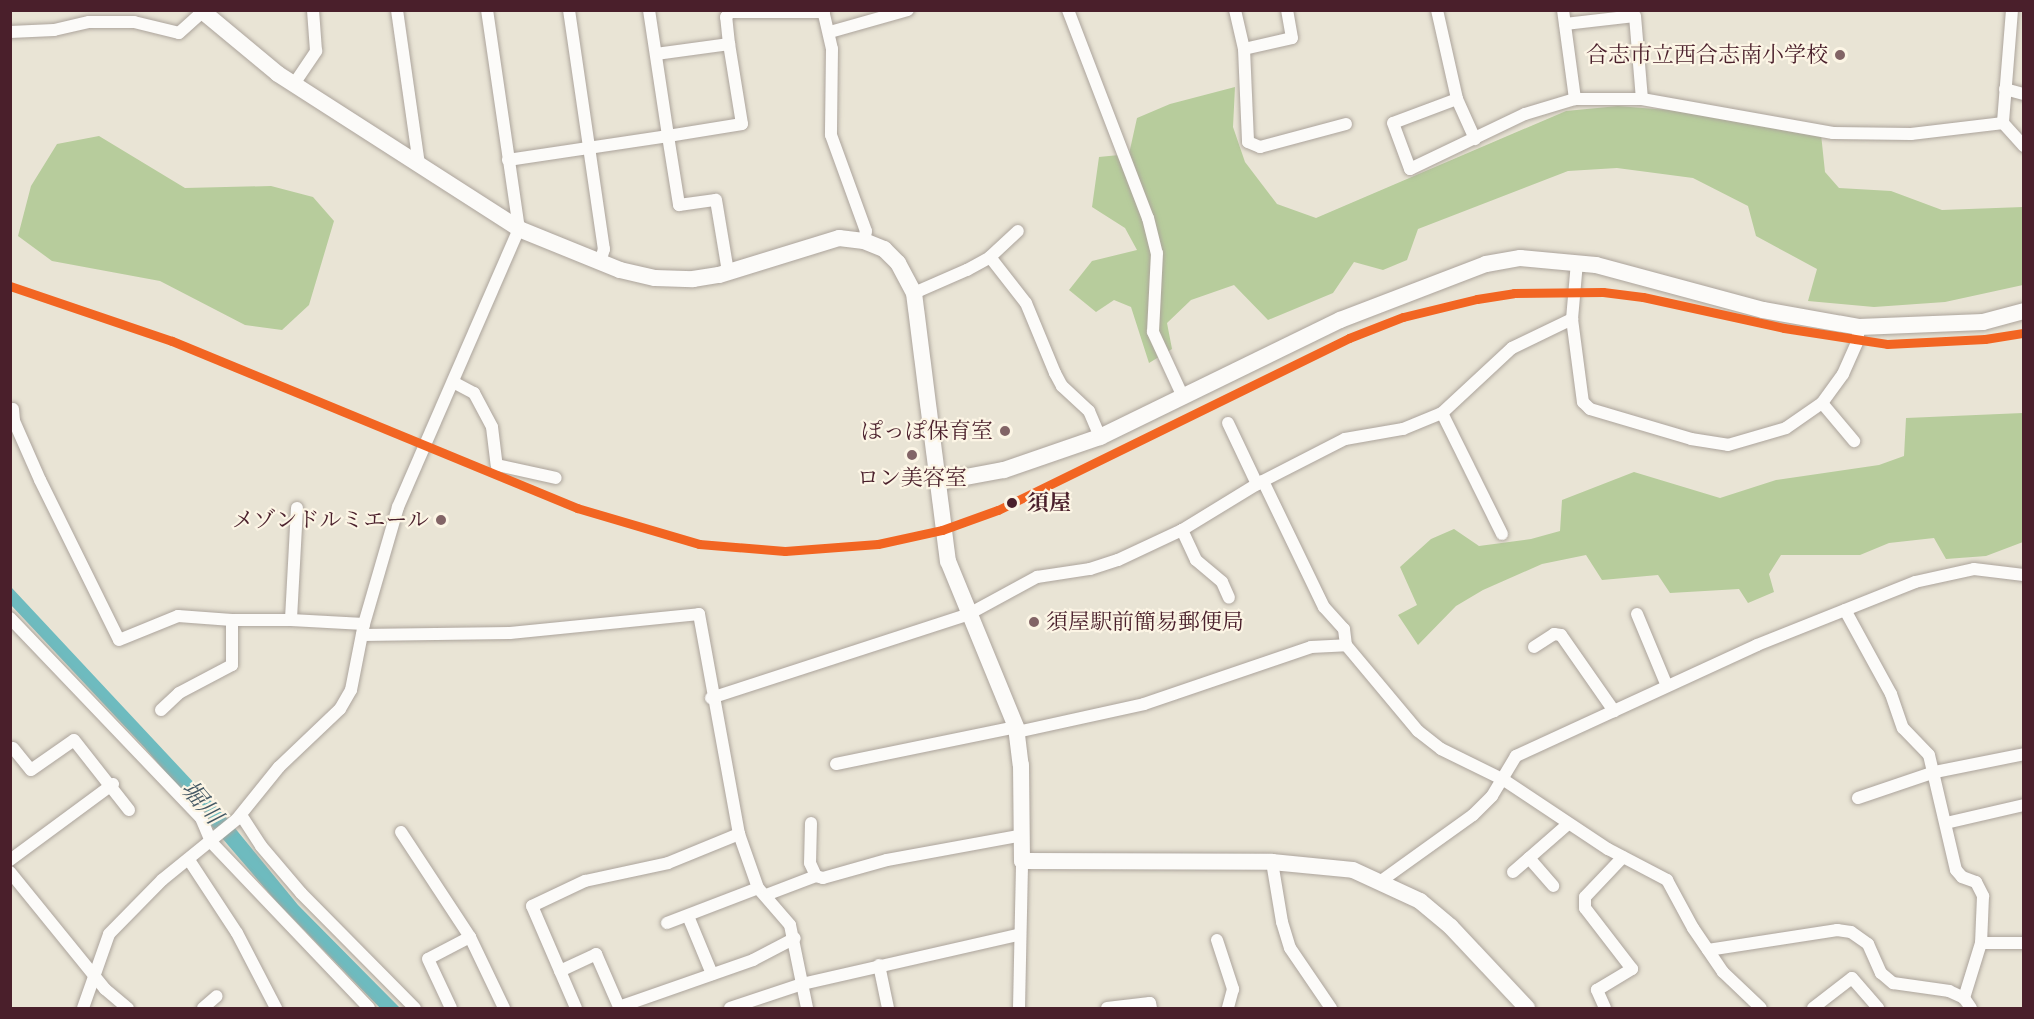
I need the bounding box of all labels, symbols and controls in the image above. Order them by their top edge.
place label: 合志市立西合志南小学校 [1586,42,1828,68]
marker: 合志市立西合志南小学校 [1833,48,1847,62]
place label: ぽっぽ保育室 [861,418,993,444]
marker: ぽっぽ保育室 [998,424,1012,438]
marker: ロン美容室 [905,448,919,462]
place label: ロン美容室 [857,465,967,491]
place label: 須屋 [1027,490,1071,516]
marker: 須屋 [1002,493,1022,513]
place label: メゾンドルミエール [231,507,429,533]
marker: メゾンドルミエール [434,513,448,527]
place label: 須屋駅前簡易郵便局 [1046,609,1244,635]
marker: 須屋駅前簡易郵便局 [1027,615,1041,629]
water label: 堀川 [175,774,229,830]

